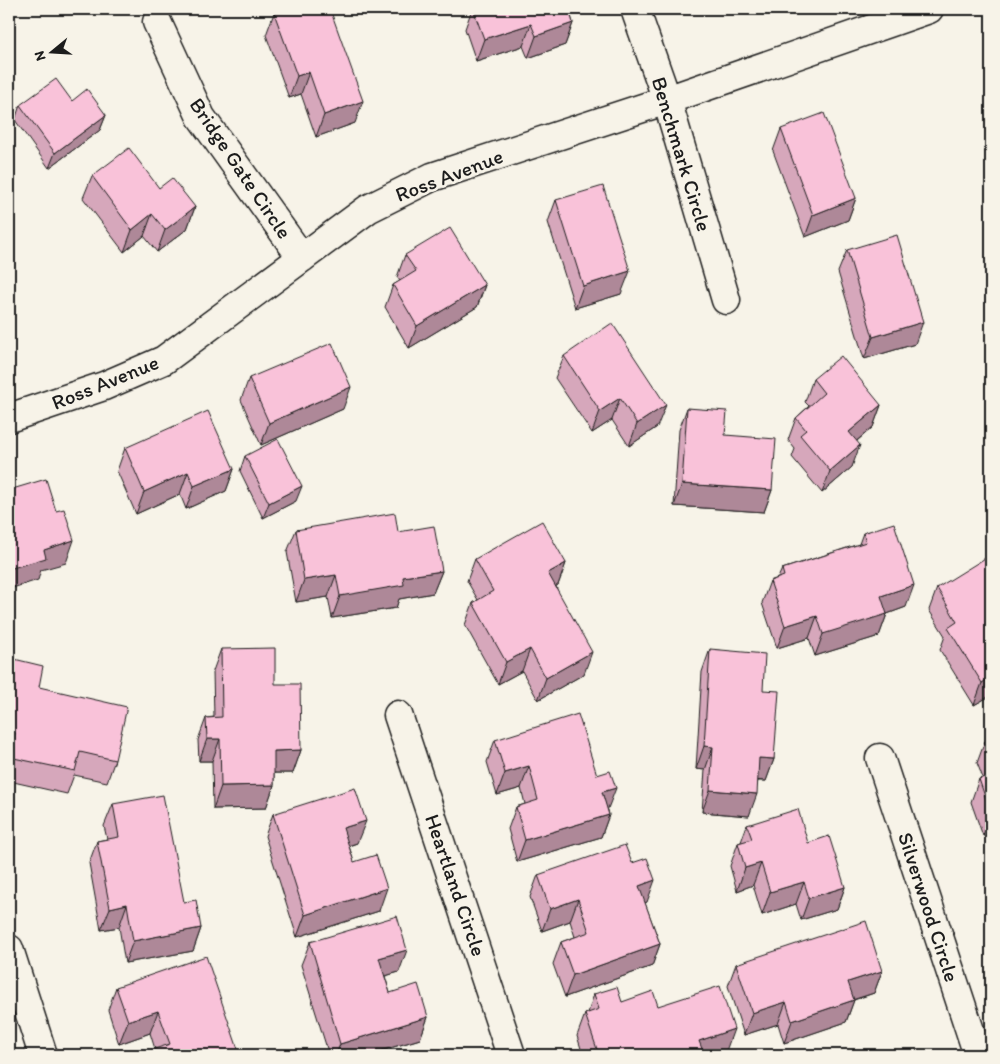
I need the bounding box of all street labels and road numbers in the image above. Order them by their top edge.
street label: Benchmark Circle [647,74,717,234]
street label: Bridge Gate Circle [185,93,297,243]
street label: Ross Avenue [392,143,506,207]
street label: Ross Avenue [48,349,162,415]
street label: Heartland Circle [420,811,492,959]
street label: Silverwood Circle [893,829,965,985]

